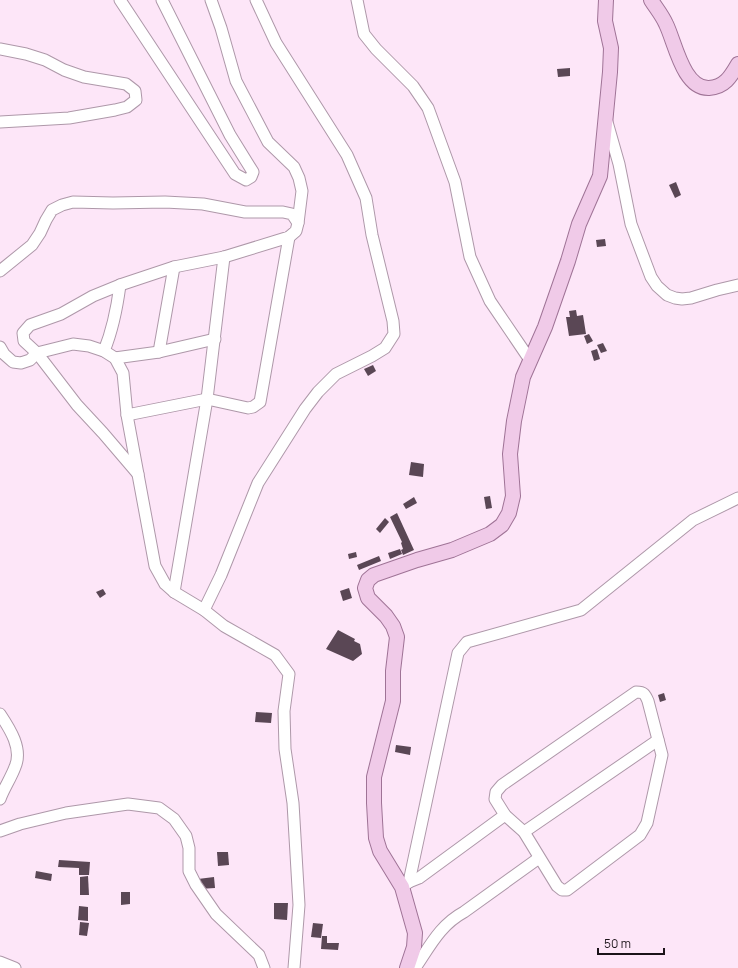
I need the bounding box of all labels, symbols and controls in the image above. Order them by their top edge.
scale bar [598,930,664,956]
text: 50 m [604,935,631,952]

